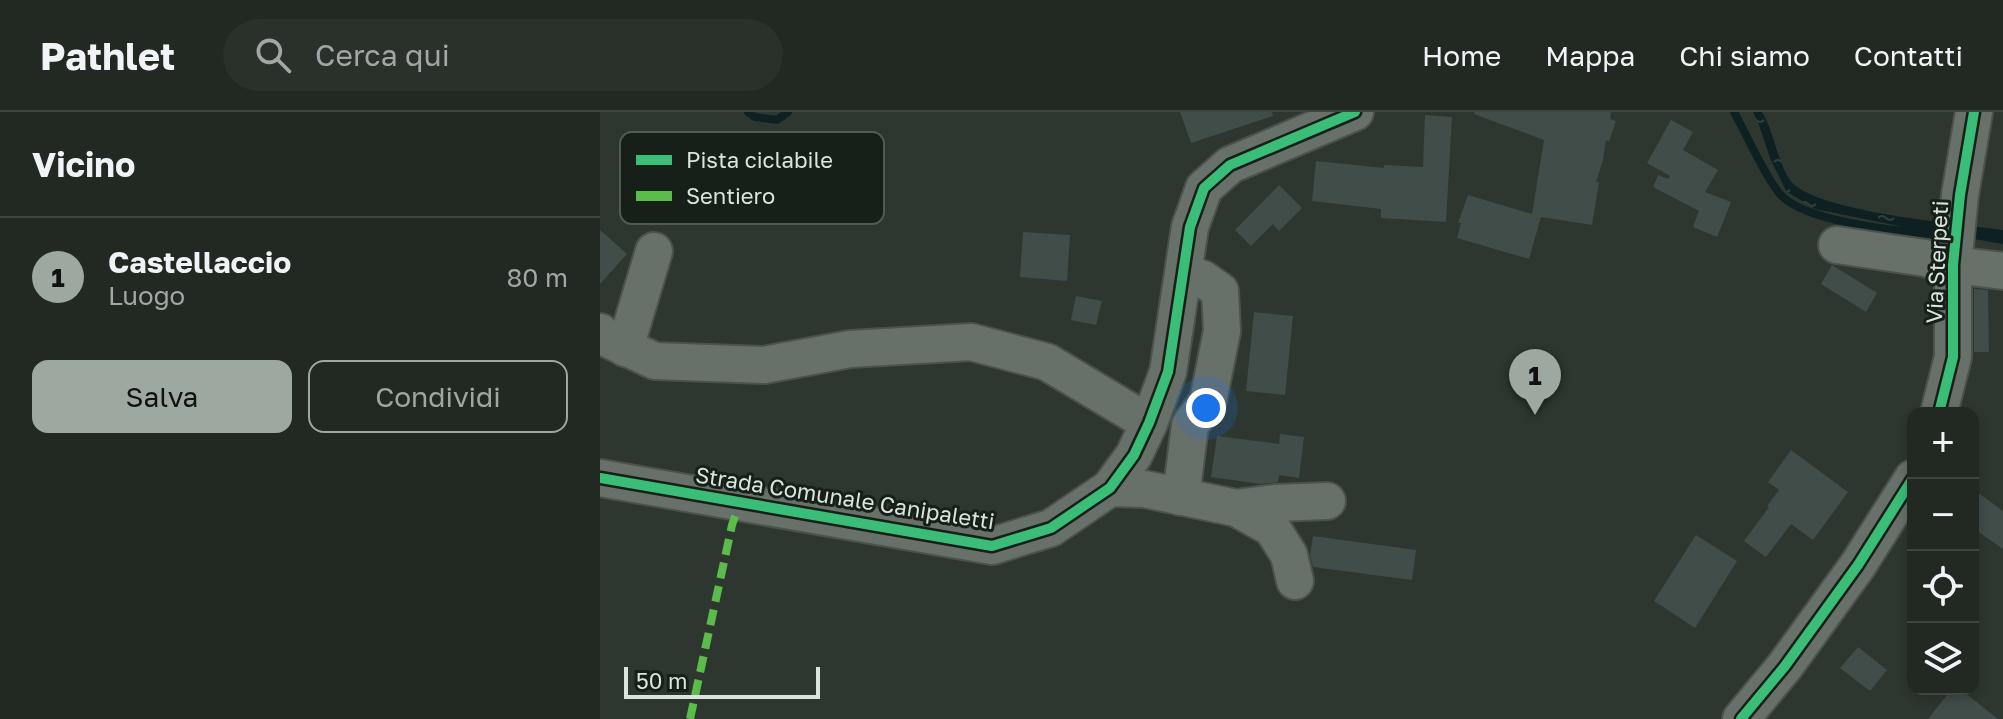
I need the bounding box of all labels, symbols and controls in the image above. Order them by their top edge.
search box [223,19,783,91]
text: Pathlet [40,33,175,78]
icon: search [251,33,295,77]
text: Cerca qui [315,37,450,73]
text: Home [1422,39,1501,72]
text: Mappa [1545,39,1635,72]
text: Chi siamo [1679,39,1810,72]
text: Contatti [1854,39,1963,72]
legend [620,132,884,224]
text: Vicino [32,144,135,184]
text: Pista ciclabile [686,146,833,173]
text: Sentiero [686,182,775,209]
street label: Via Sterpeti [1920,200,1953,324]
text: Castellaccio [108,244,291,280]
text: 1 [51,262,65,293]
text: 80 m [507,262,568,293]
text: Luogo [108,280,185,311]
pin: 1 [1509,349,1561,415]
button: Salva [32,360,292,433]
button: Condividi [308,360,568,433]
your location [1186,388,1226,428]
map controls [1907,407,1979,695]
button: + [1907,407,1979,479]
street label: Strada Comunale Canipaletti [694,461,996,534]
button: − [1907,479,1979,551]
button: locate [1907,551,1979,623]
button: layers [1907,623,1979,695]
scale bar [624,663,820,699]
text: 50 m [636,667,687,694]

